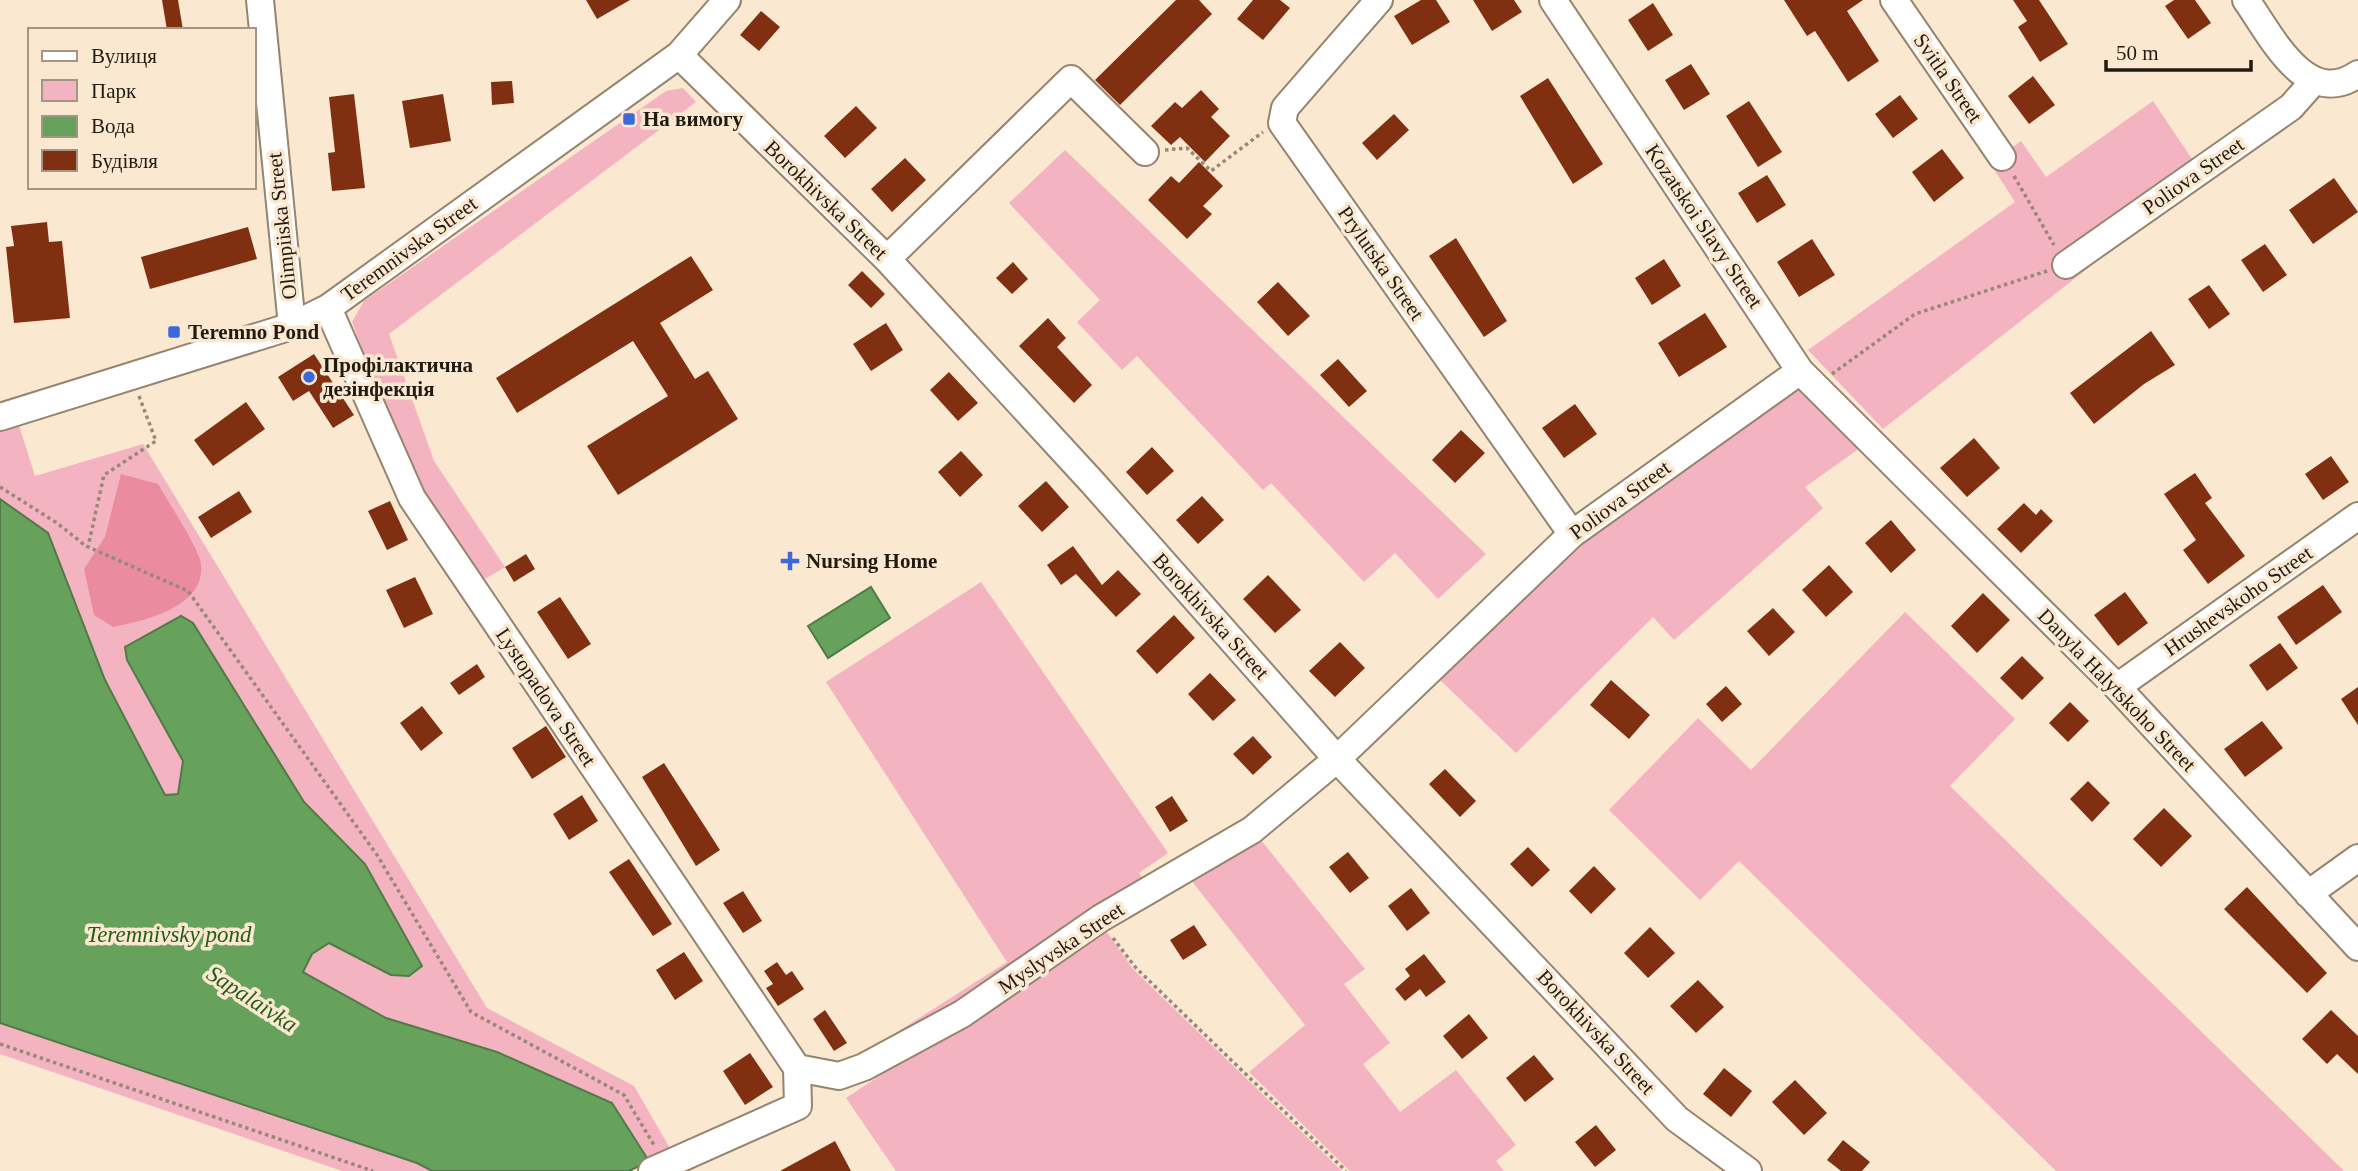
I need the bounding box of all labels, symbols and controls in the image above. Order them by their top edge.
legend [28,28,256,189]
scale bar [2106,28,2251,72]
street label: Svitla Street [1909,29,1988,127]
text: 50 m [2116,41,2159,65]
text: Вулиця [91,44,157,68]
text: Парк [91,79,137,103]
place label: На вимогу [643,107,744,131]
marker: На вимогу [621,111,637,127]
text: Вода [91,114,136,138]
street label: Poliova Street [2138,132,2249,220]
street label: Borokhivska Street [760,135,893,265]
street label: Kozatskoi Slavy Street [1640,140,1768,313]
text: Будівля [91,149,158,173]
street label: Olimpiiska Street [262,151,302,301]
street label: Teremnivska Street [336,191,482,306]
street label: Prylutska Street [1333,201,1429,325]
place label: Teremno Pond [188,320,320,344]
marker: Teremno Pond [166,324,182,340]
place label: Профілактична дезінфекція [323,353,474,401]
marker: Профілактична дезінфекція [301,369,317,385]
street label: Poliova Street [1565,455,1675,545]
street label: Hrushevskoho Street [2159,541,2317,661]
street label: Borokhivska Street [1148,548,1274,684]
place label: Nursing Home [806,549,937,573]
marker: Nursing Home [780,551,800,571]
street label: Danyla Halytskoho Street [2033,604,2201,776]
street label: Lystopadova Street [491,623,601,771]
street label: Myslyvska Street [994,897,1129,999]
water label: Teremnivsky pond [86,922,252,947]
water label: Sapalaivka [202,961,302,1037]
street label: Borokhivska Street [1532,965,1660,1099]

